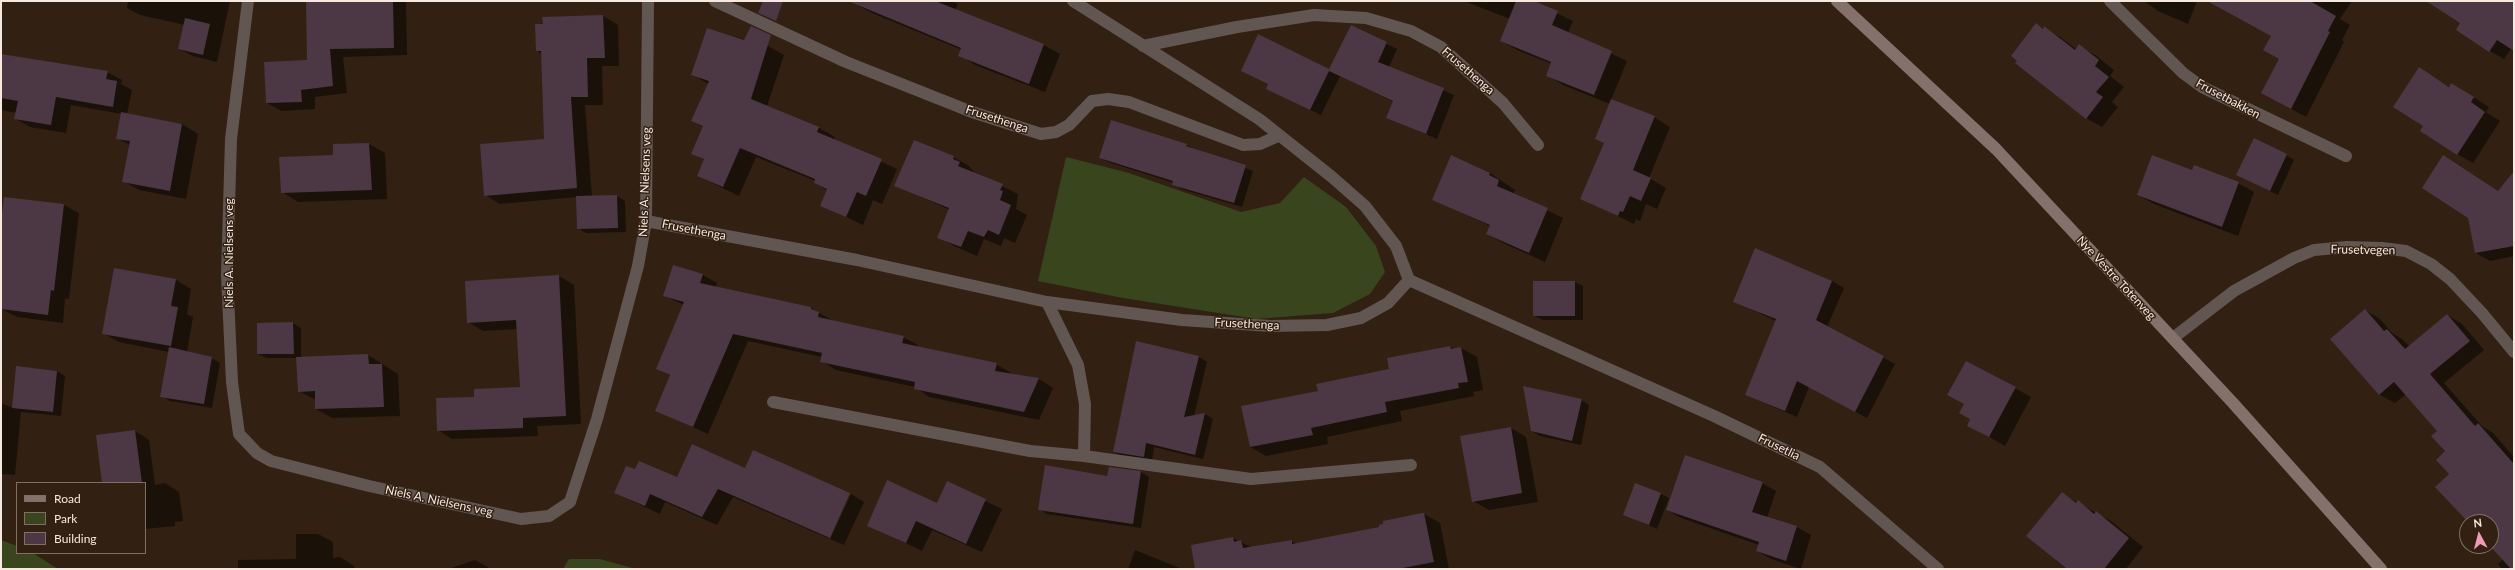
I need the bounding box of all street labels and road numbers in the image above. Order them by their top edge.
street label: Frusethenga [1439,44,1497,98]
street label: Frusetbakken [2193,76,2263,122]
street label: Frusethenga [964,102,1030,136]
street label: Niels A. Nielsens veg [636,127,654,237]
street label: Niels A. Nielsens veg [222,198,236,308]
street label: Frusethenga [661,217,727,243]
street label: Nye Vestre Totenveg [2074,233,2158,323]
street label: Frusetvegen [2331,242,2395,258]
street label: Frusethenga [1214,315,1280,333]
street label: Frusetlia [1756,431,1802,463]
street label: Niels A. Nielsens veg [384,483,494,519]

